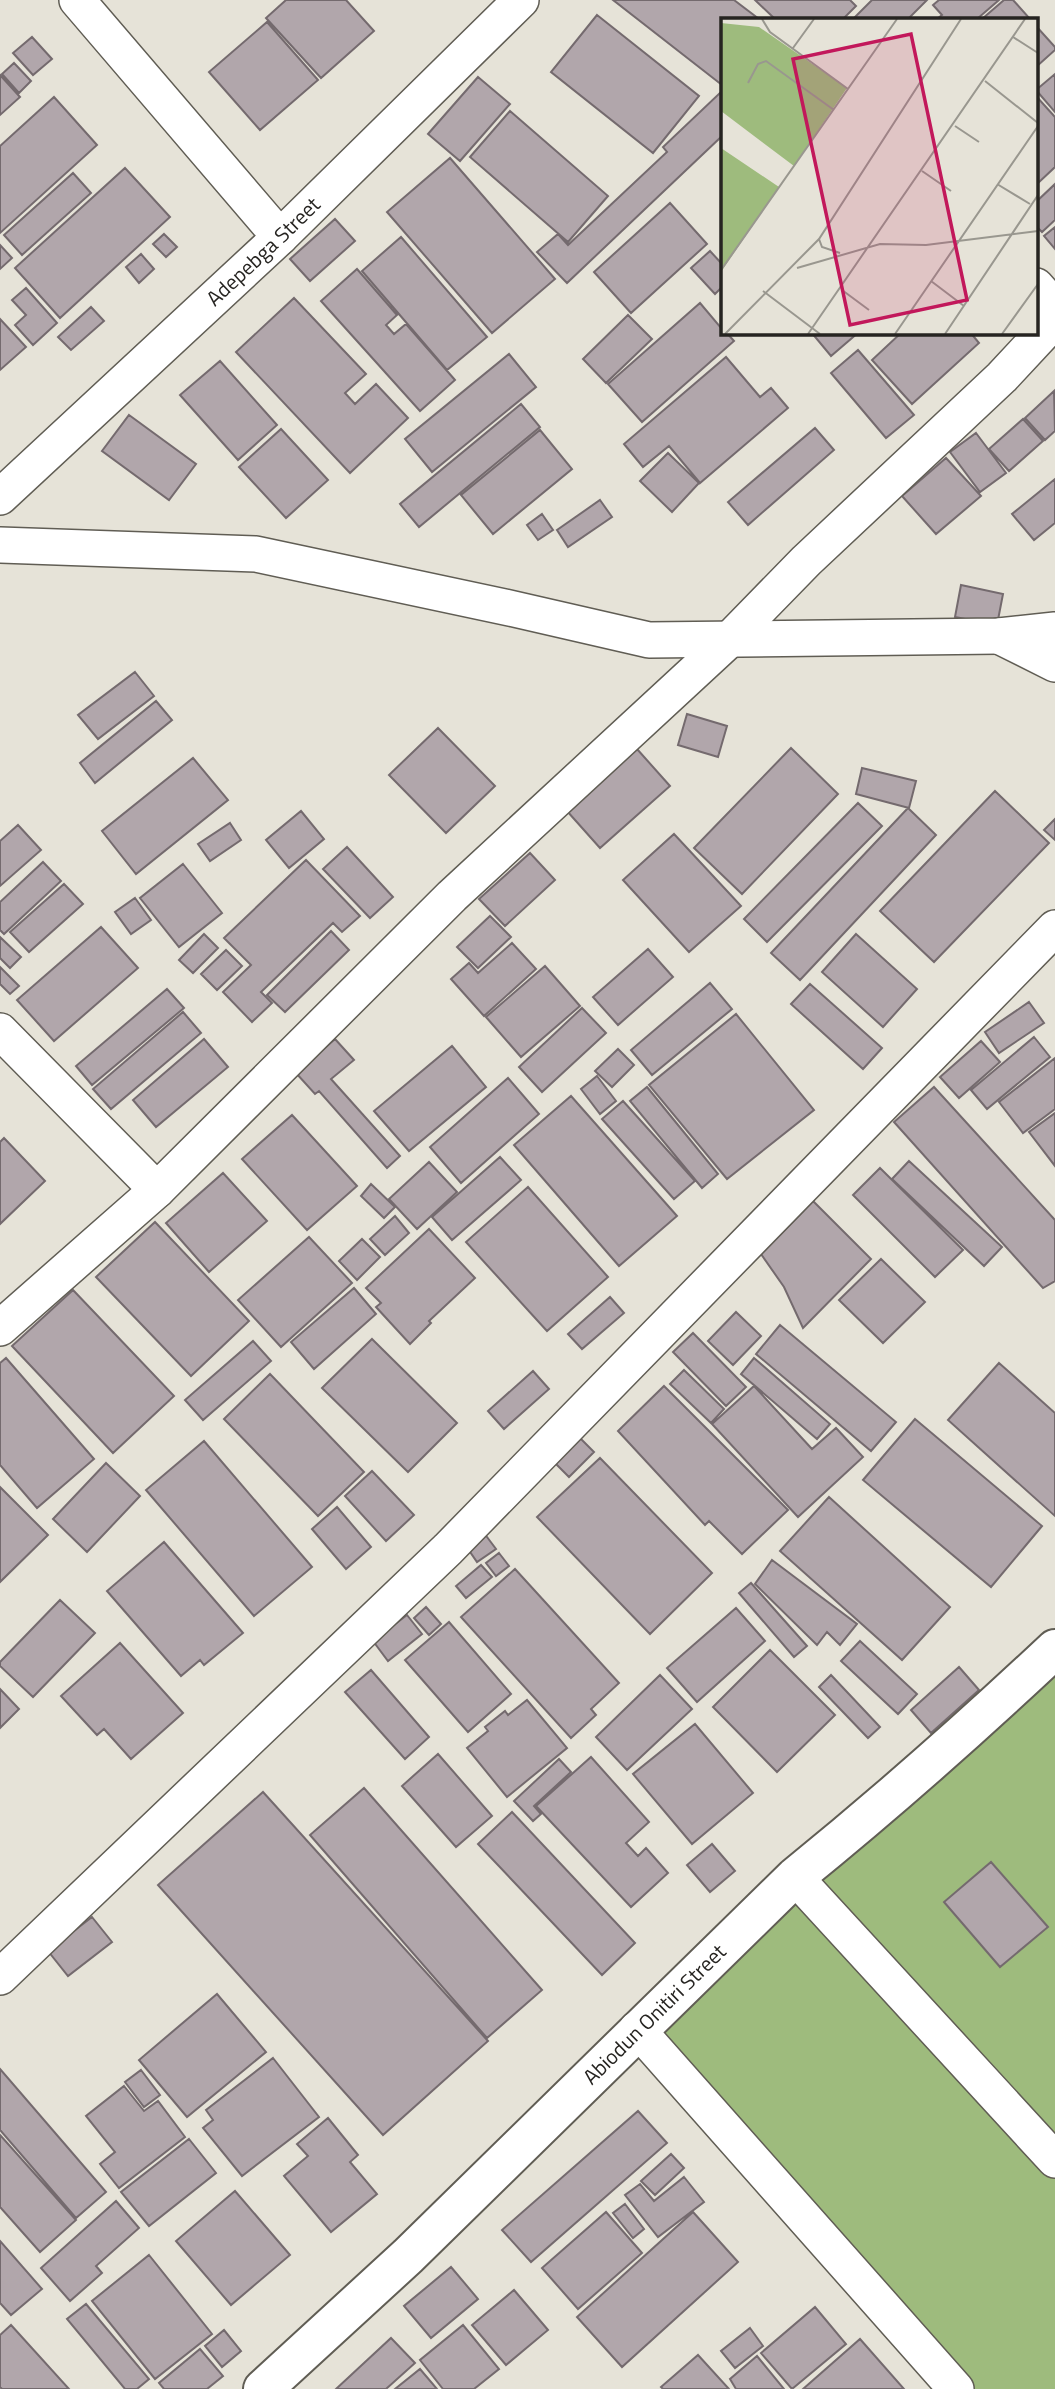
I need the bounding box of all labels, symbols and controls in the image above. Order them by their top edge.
inset map [721,18,1038,334]
street label: Adepebga Street [198,188,328,313]
street label: Abiodun Onitiri Street [575,1935,733,2092]

